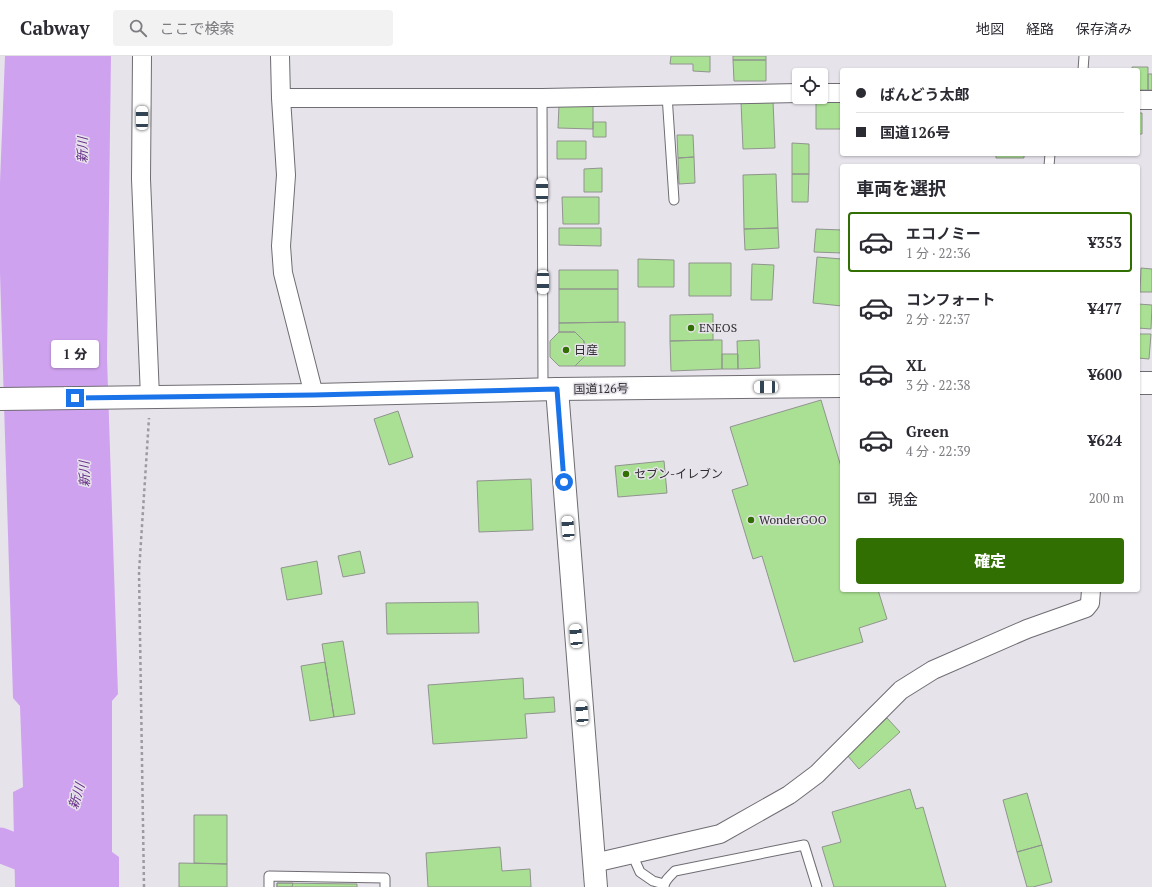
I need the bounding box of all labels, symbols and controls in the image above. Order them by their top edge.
search box [113,10,393,46]
text: Cabway [20,15,89,40]
icon: search [127,17,149,39]
text: ここで検索 [159,18,234,38]
text: 地図 [976,19,1004,38]
text: 経路 [1026,19,1054,38]
text: 保存済み [1076,19,1132,38]
map controls [792,68,828,104]
button: locate [792,68,828,104]
text: ばんどう太郎 [880,84,970,104]
car [136,106,148,130]
text: 国道126号 [880,122,950,142]
water label: 新川 [73,135,91,163]
text: 車両を選択 [856,176,946,200]
car [536,178,548,202]
text: エコノミー [906,223,981,243]
icon: car [858,224,894,260]
text: ¥353 [1088,232,1122,252]
text: 1 分 · 22:36 [906,244,971,262]
car [537,270,549,294]
text: コンフォート [906,289,996,309]
icon: car [858,290,894,326]
text: ¥477 [1088,298,1122,318]
text: 2 分 · 22:37 [906,310,971,328]
place label: ENEOS [699,320,737,335]
marker: ENEOS [686,323,696,333]
callout: 1 分 [51,340,99,368]
place label: 日産 [574,342,598,357]
text: 1 分 [63,345,87,363]
marker: 日産 [561,345,571,355]
text: XL [906,355,926,375]
icon: car [858,356,894,392]
text: ¥600 [1088,364,1122,384]
text: 3 分 · 22:38 [906,376,971,394]
street label: 国道126号 [573,381,629,396]
car [754,381,778,393]
route end [66,389,84,407]
text: Green [906,421,949,441]
icon: car [858,422,894,458]
text: ¥624 [1088,430,1122,450]
text: 4 分 · 22:39 [906,442,971,460]
water label: 新川 [75,459,93,487]
place label: セブン-イレブン [634,466,723,481]
marker: セブン-イレブン [621,469,631,479]
route start [555,473,573,491]
icon: cash [856,487,878,509]
text: 現金 [888,489,918,509]
text: 200 m [1089,489,1124,507]
place label: WonderGOO [759,512,827,527]
marker: WonderGOO [746,515,756,525]
car [561,516,575,540]
button: 確定 [856,538,1124,584]
car [569,624,583,648]
car [575,701,589,725]
water label: 新川 [64,779,89,811]

